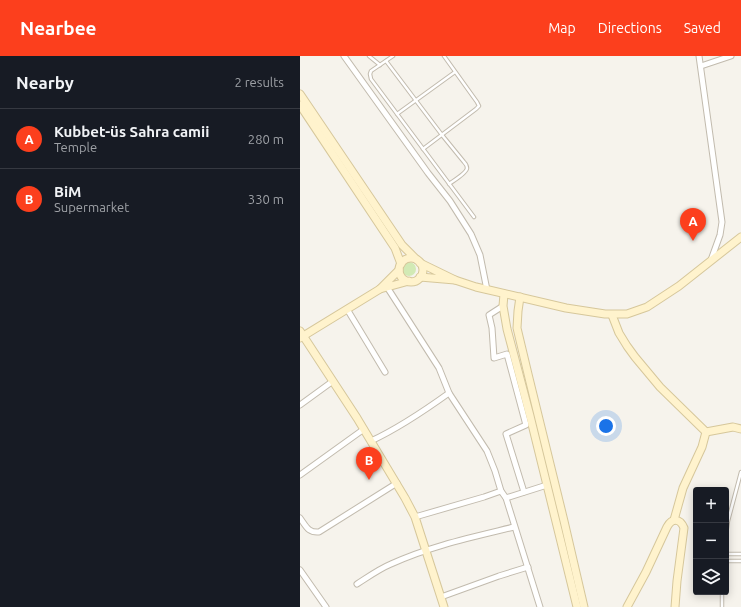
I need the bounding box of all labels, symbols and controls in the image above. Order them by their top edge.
text: Nearbee [20,17,97,39]
text: Map [548,20,576,36]
text: Directions [598,20,662,36]
text: Saved [684,20,721,36]
text: Nearby [16,73,74,92]
text: 2 results [234,75,284,89]
text: Kubbet-üs Sahra camii [54,123,209,140]
text: A [24,132,34,146]
text: 280 m [248,132,284,146]
text: Temple [54,140,97,154]
text: BiM [54,183,81,200]
text: B [25,192,33,206]
text: 330 m [248,192,284,206]
text: Supermarket [54,200,129,214]
pin: A [680,208,706,241]
your location [596,416,616,436]
pin: B [356,447,382,480]
map controls [693,487,729,595]
button: + [693,487,729,523]
button: − [693,523,729,559]
button: layers [693,559,729,595]

